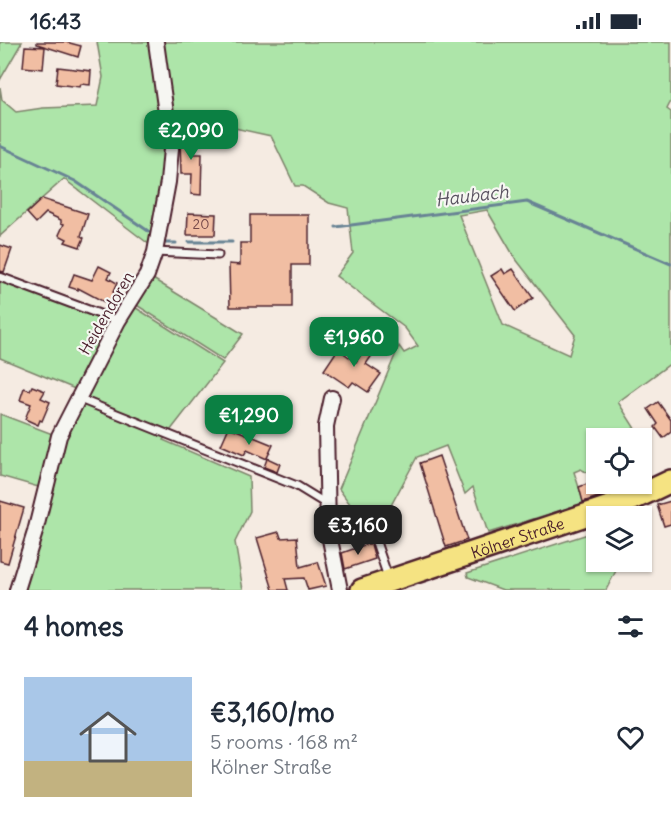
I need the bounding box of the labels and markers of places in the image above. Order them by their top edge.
pin: €2,090 [142,110,240,161]
pin: €1,960 [305,317,403,368]
pin: €1,290 [200,395,298,446]
pin: €3,160 [309,505,407,556]

